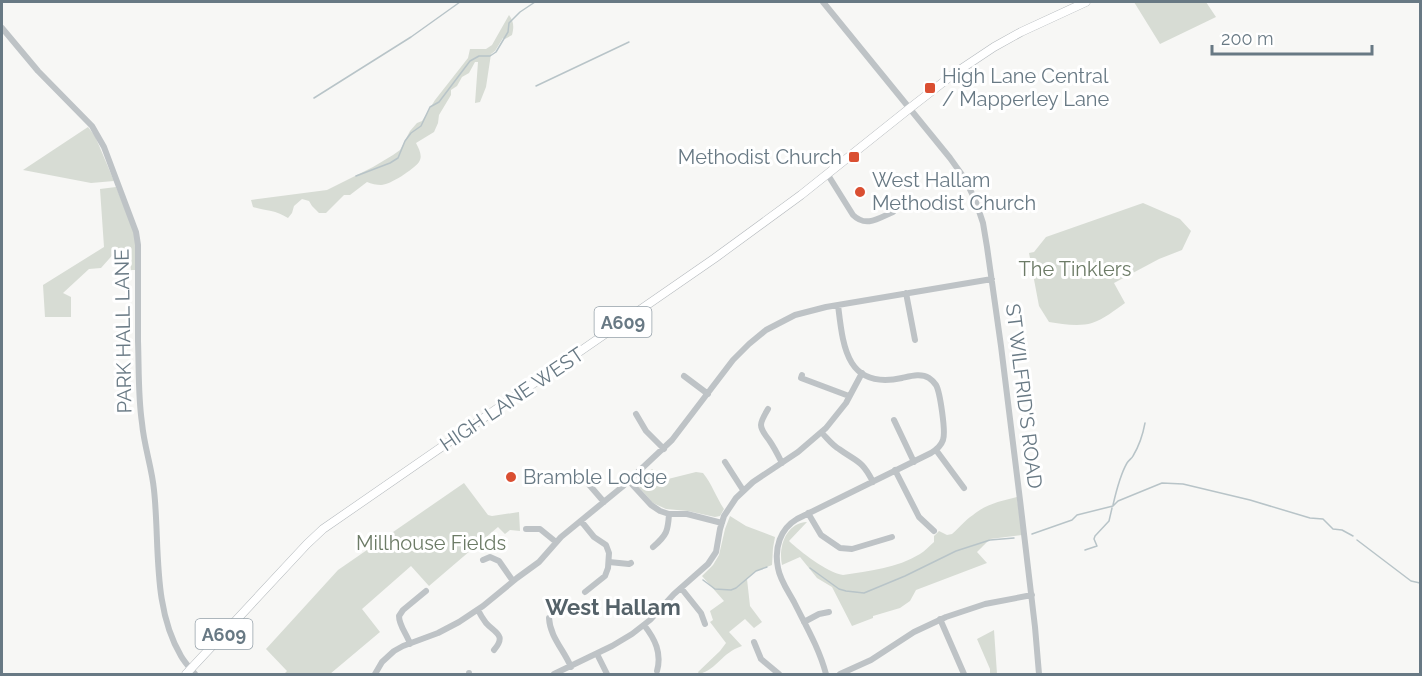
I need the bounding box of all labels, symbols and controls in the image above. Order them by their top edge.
scale bar [1212,18,1372,56]
text: 200 m [1221,28,1274,49]
place label: High Lane Central / Mapperley Lane [942,64,1109,111]
marker: High Lane Central / Mapperley Lane [923,81,937,95]
place label: Methodist Church [678,145,842,169]
marker: Methodist Church [847,150,861,164]
place label: West Hallam Methodist Church [872,168,1036,215]
marker: West Hallam Methodist Church [853,185,867,199]
street label: PARK HALL LANE [110,248,136,414]
park label: The Tinklers [1019,257,1131,281]
street label: ST WILFRID'S ROAD [1001,302,1047,490]
road number: A609 [594,307,652,337]
street label: HIGH LANE WEST [435,342,589,456]
place label: Bramble Lodge [523,465,667,489]
marker: Bramble Lodge [504,470,518,484]
park label: Millhouse Fields [356,531,506,555]
district label: West Hallam [545,594,681,620]
road number: A609 [196,619,252,649]

